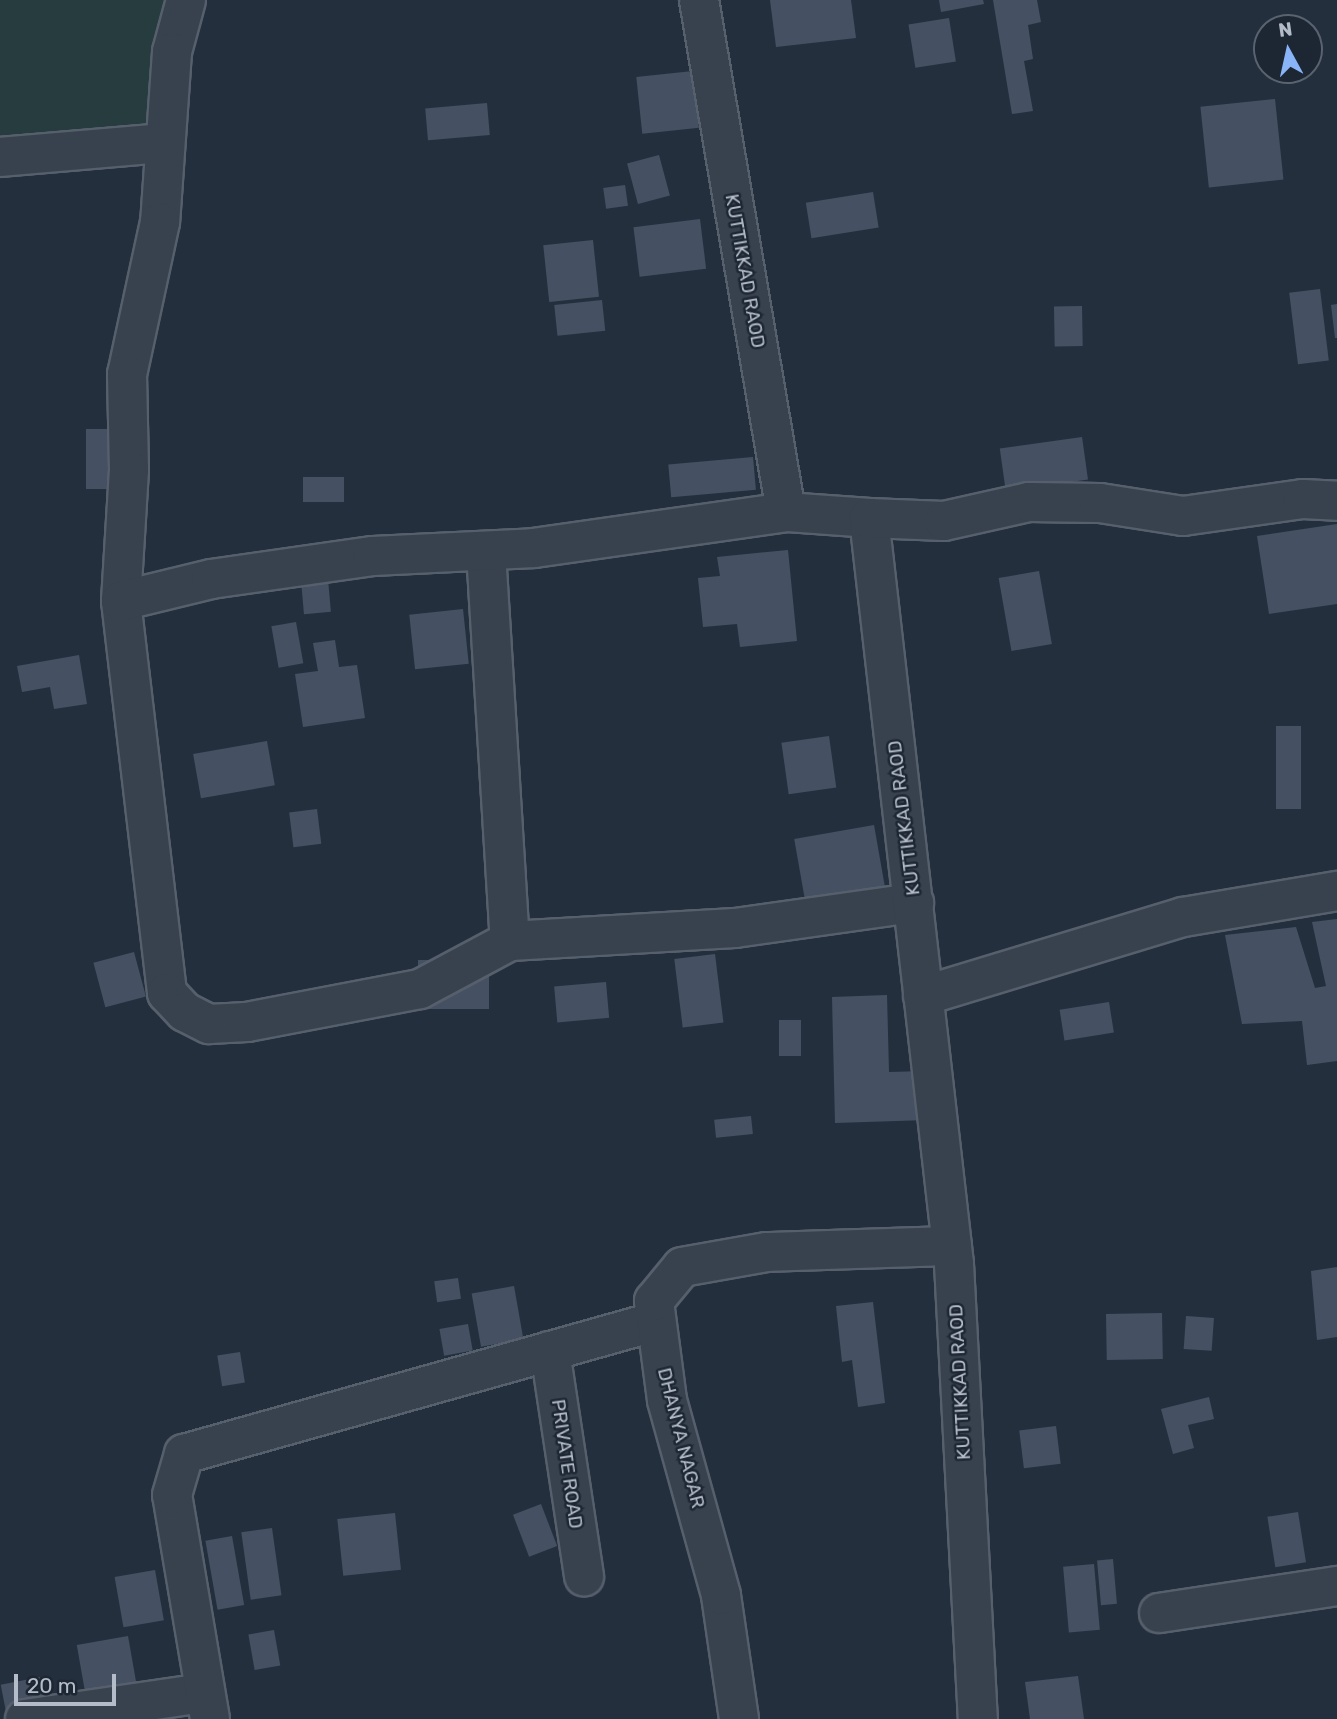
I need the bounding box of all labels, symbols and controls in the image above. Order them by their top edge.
north arrow [1253,14,1323,84]
text: N [1277,17,1294,42]
street label: KUTTIKKAD RAOD [720,192,770,350]
street label: KUTTIKKAD RAOD [883,739,925,897]
street label: KUTTIKKAD RAOD [945,1303,975,1461]
street label: DHANYA NAGAR [652,1365,710,1511]
street label: PRIVATE ROAD [547,1398,587,1530]
scale bar [18,1660,119,1704]
text: 20 m [27,1673,76,1698]

